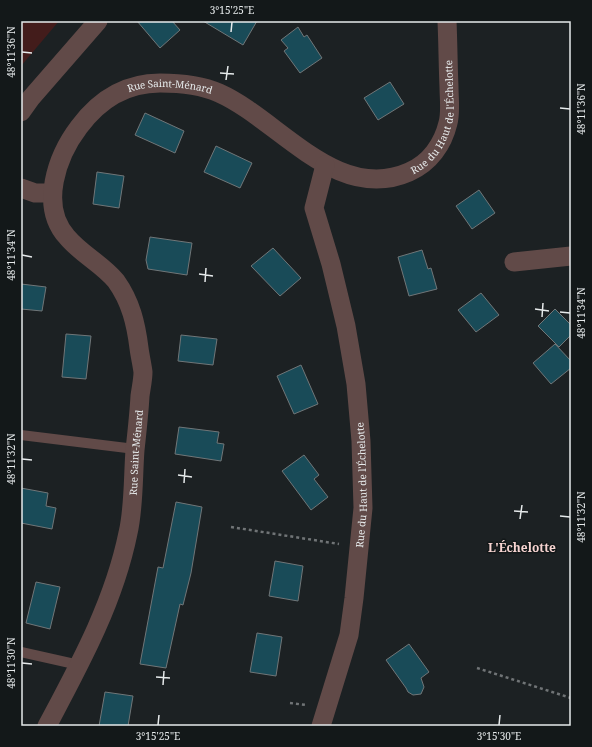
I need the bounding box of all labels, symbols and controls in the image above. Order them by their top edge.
text: 3°15'25"E [210,3,254,17]
text: 48°11'36"N [4,26,18,78]
street label: Rue du Haut de l'Échelotte [408,60,457,177]
street label: Rue Saint-Ménard [125,76,214,97]
text: 48°11'36"N [574,83,588,135]
text: 48°11'34"N [4,229,18,281]
text: 48°11'34"N [574,287,588,339]
street label: Rue Saint-Ménard [126,409,146,496]
street label: Rue du Haut de l'Échelotte [352,422,370,548]
text: 48°11'32"N [4,433,18,485]
text: 48°11'32"N [574,491,588,543]
district label: L'Échelotte [488,539,556,556]
text: 48°11'30"N [4,637,18,689]
text: 3°15'25"E [136,729,180,743]
text: 3°15'30"E [477,729,521,743]

